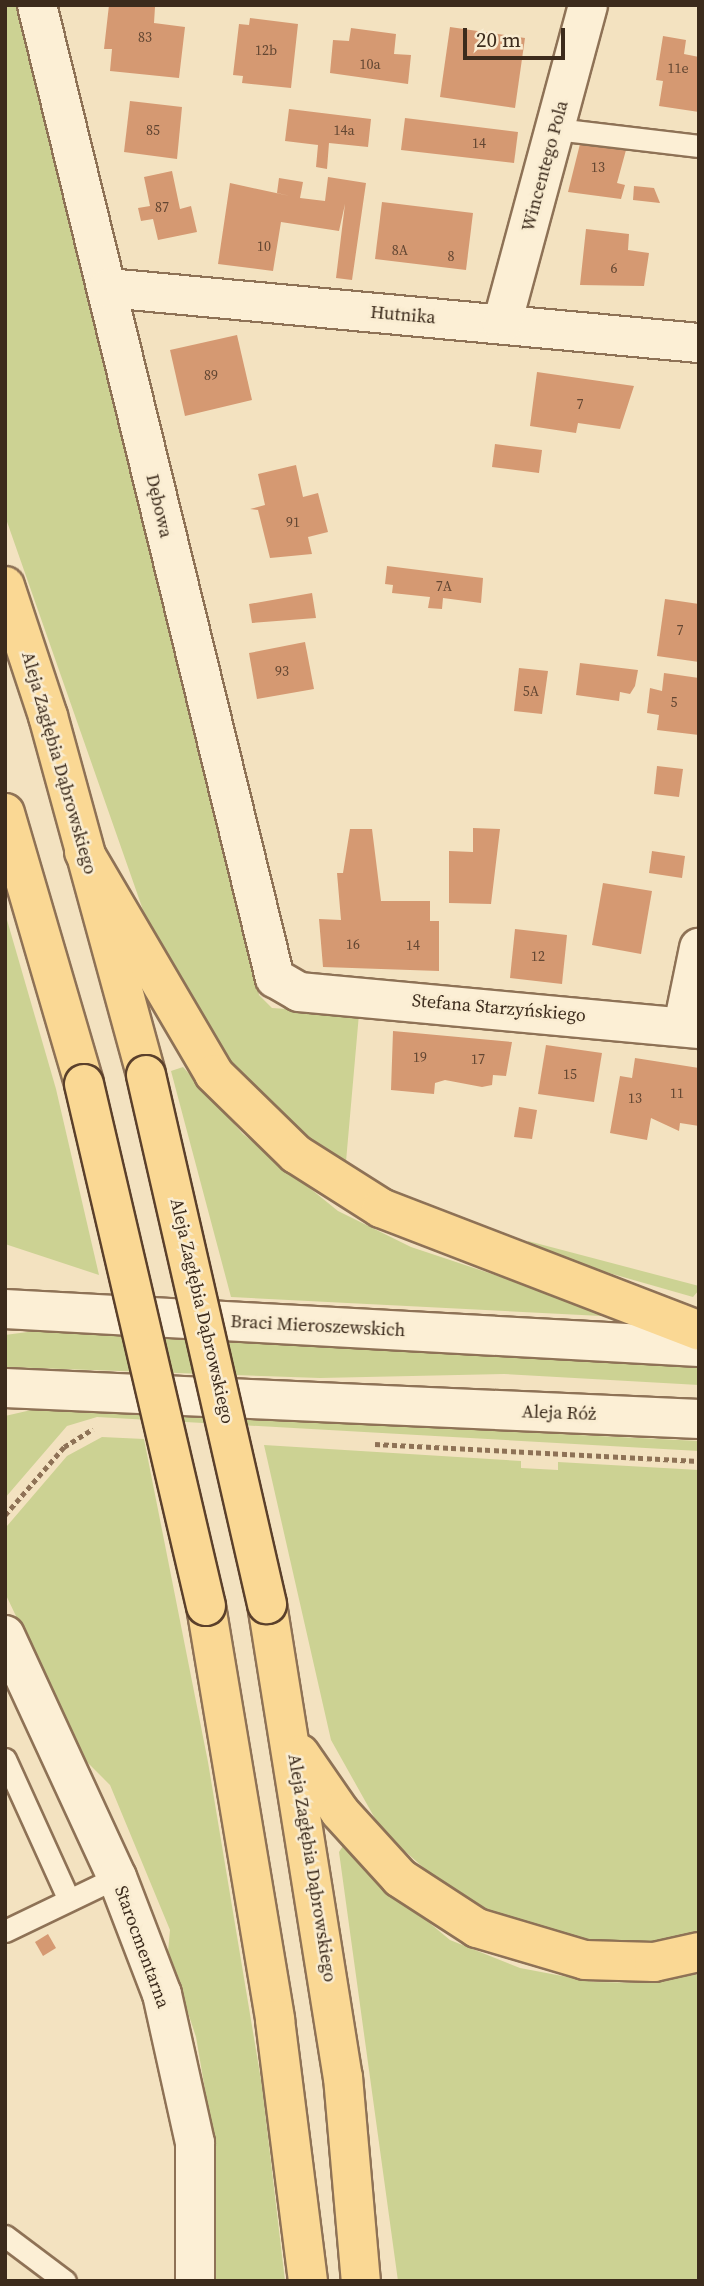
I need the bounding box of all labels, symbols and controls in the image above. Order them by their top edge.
scale bar [466,14,568,58]
text: 20 m [476,25,521,54]
house number: 83 [138,29,152,45]
house number: 12b [255,42,277,58]
house number: 10a [359,56,381,72]
house number: 11e [667,60,689,76]
street label: Wincentego Pola [517,98,573,234]
house number: 85 [146,122,160,138]
house number: 14a [333,122,355,138]
house number: 14 [472,135,486,151]
house number: 13 [591,159,605,175]
house number: 87 [155,199,169,215]
house number: 10 [257,238,271,254]
house number: 8A [392,242,408,258]
house number: 8 [448,248,454,264]
house number: 6 [611,260,617,276]
street label: Hutnika [369,301,437,329]
house number: 89 [204,367,218,383]
house number: 7 [577,396,583,412]
street label: Dębowa [141,472,177,540]
house number: 91 [286,514,300,530]
house number: 7A [436,578,452,594]
house number: 7 [677,622,683,638]
street label: Aleja Zagłębia Dąbrowskiego [17,649,101,877]
house number: 93 [275,663,289,679]
house number: 5A [523,683,539,699]
house number: 5 [671,694,677,710]
house number: 16 [346,936,360,952]
house number: 14 [406,937,420,953]
house number: 12 [531,948,545,964]
street label: Stefana Starzyńskiego [411,990,587,1026]
house number: 19 [413,1049,427,1065]
house number: 17 [471,1051,485,1067]
house number: 15 [563,1066,577,1082]
house number: 11 [670,1085,684,1101]
house number: 13 [628,1090,642,1106]
street label: Aleja Zagłębia Dąbrowskiego [166,1196,238,1426]
street label: Braci Mieroszewskich [230,1311,406,1341]
street label: Aleja Róż [521,1401,597,1425]
street label: Aleja Zagłębia Dąbrowskiego [283,1752,341,1984]
street label: Starocmentarna [110,1883,174,2011]

